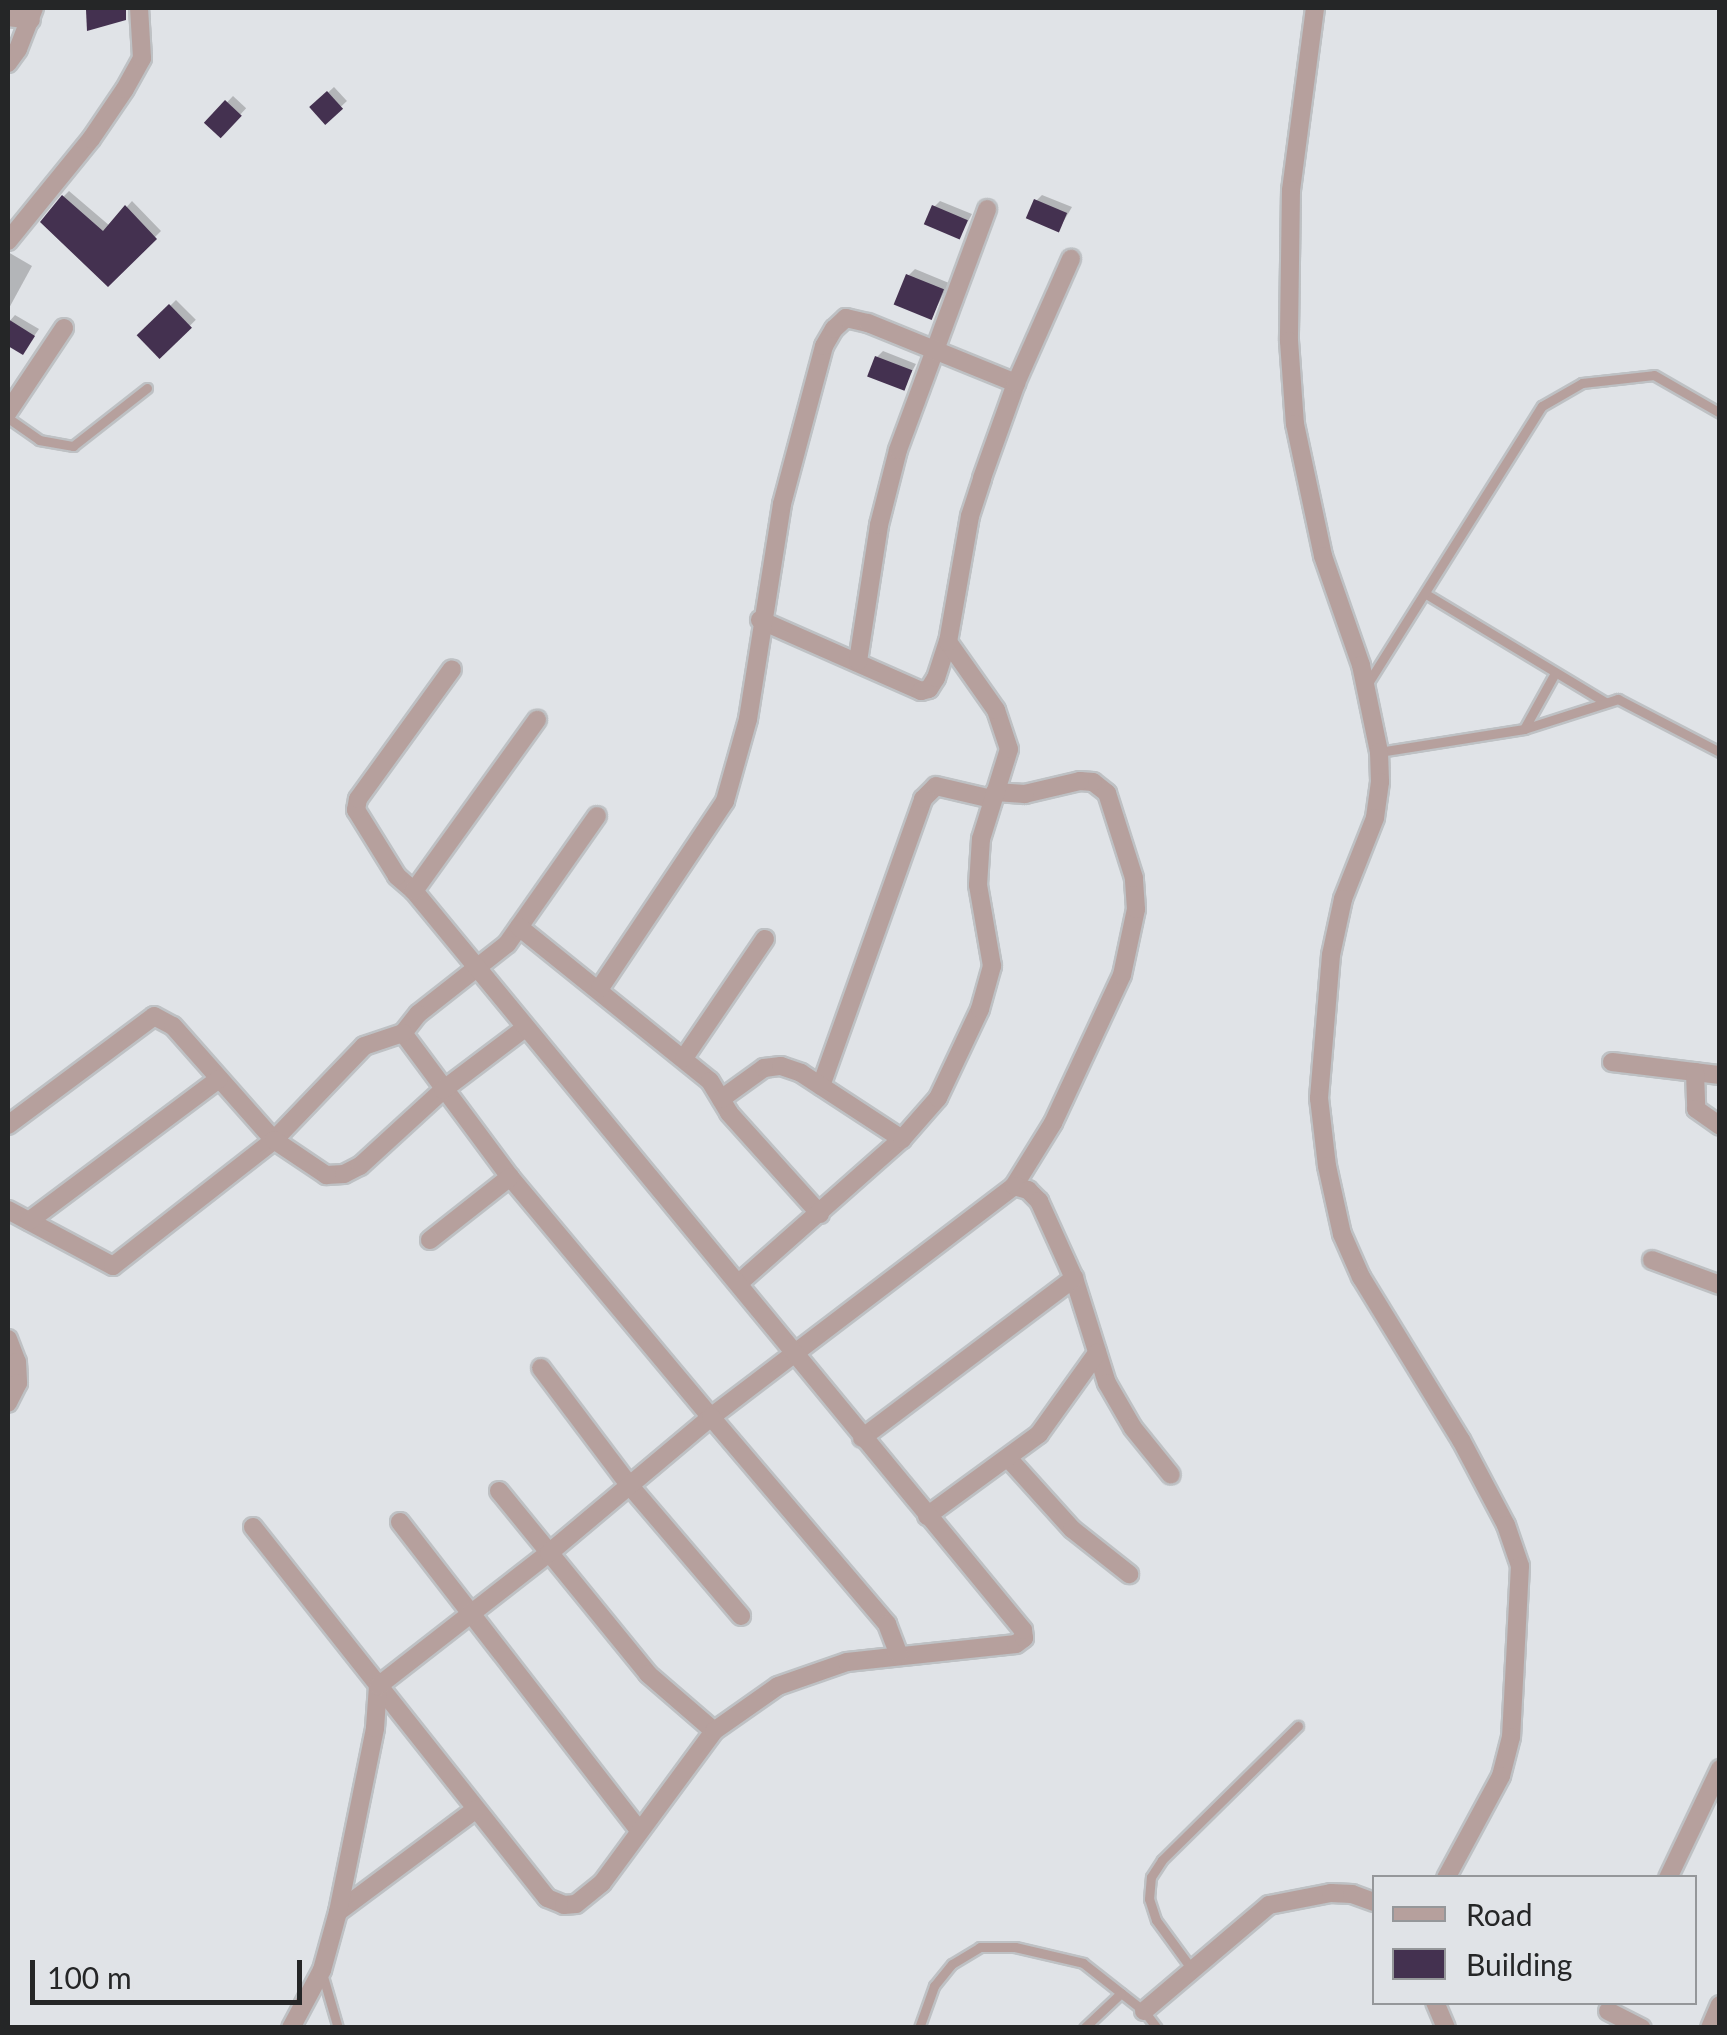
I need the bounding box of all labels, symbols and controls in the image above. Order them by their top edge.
legend [1372,1875,1697,2005]
text: Road [1466,1896,1533,1932]
scale bar [35,1940,308,2002]
text: Building [1466,1946,1572,1982]
text: 100 m [47,1959,132,1995]

